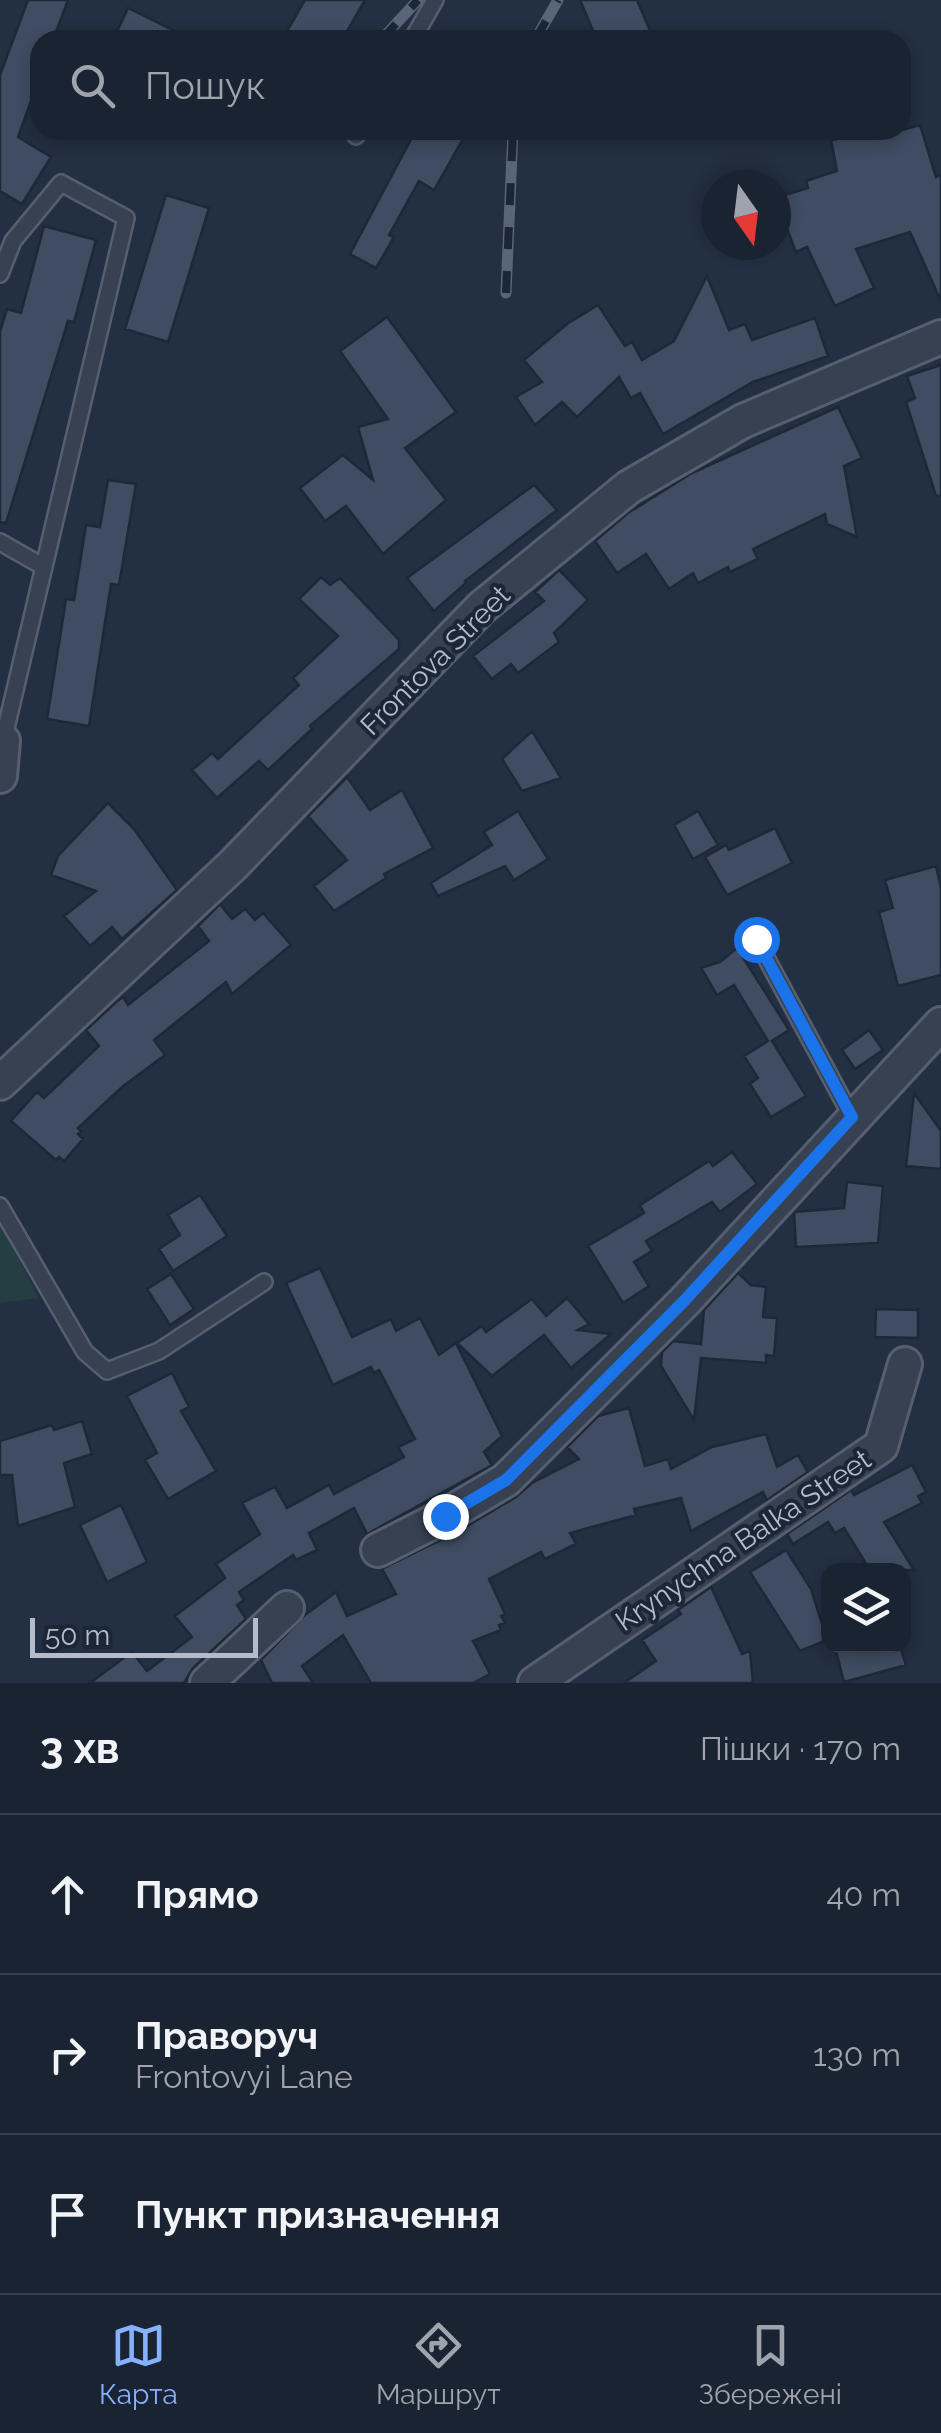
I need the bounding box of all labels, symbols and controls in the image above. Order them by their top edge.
search box [30,30,911,140]
icon: search [65,58,120,113]
text: Пошук [145,63,265,108]
north arrow [701,170,791,260]
street label: Frontova Street [354,578,517,742]
route start [734,917,780,963]
street label: Krynychna Balka Street [610,1442,878,1638]
route end [423,1494,469,1540]
map controls [821,1563,911,1653]
button: layers [821,1563,911,1653]
scale bar [30,1613,258,1658]
text: 50 m [45,1619,110,1652]
text: 3 хв [40,1724,120,1773]
text: Пішки · 170 m [700,1730,901,1767]
icon: ahead [40,1867,95,1922]
text: Прямо [135,1872,259,1917]
text: 40 m [826,1876,901,1913]
text: Праворуч [135,2013,318,2058]
icon: right [40,2027,95,2082]
text: 130 m [813,2036,901,2073]
text: Frontovyi Lane [135,2058,353,2095]
icon: arrive [40,2187,95,2242]
text: Пункт призначення [135,2192,500,2237]
tab: Карта [99,2318,178,2411]
tab: Маршрут [376,2318,501,2411]
tab: Збережені [699,2318,842,2411]

